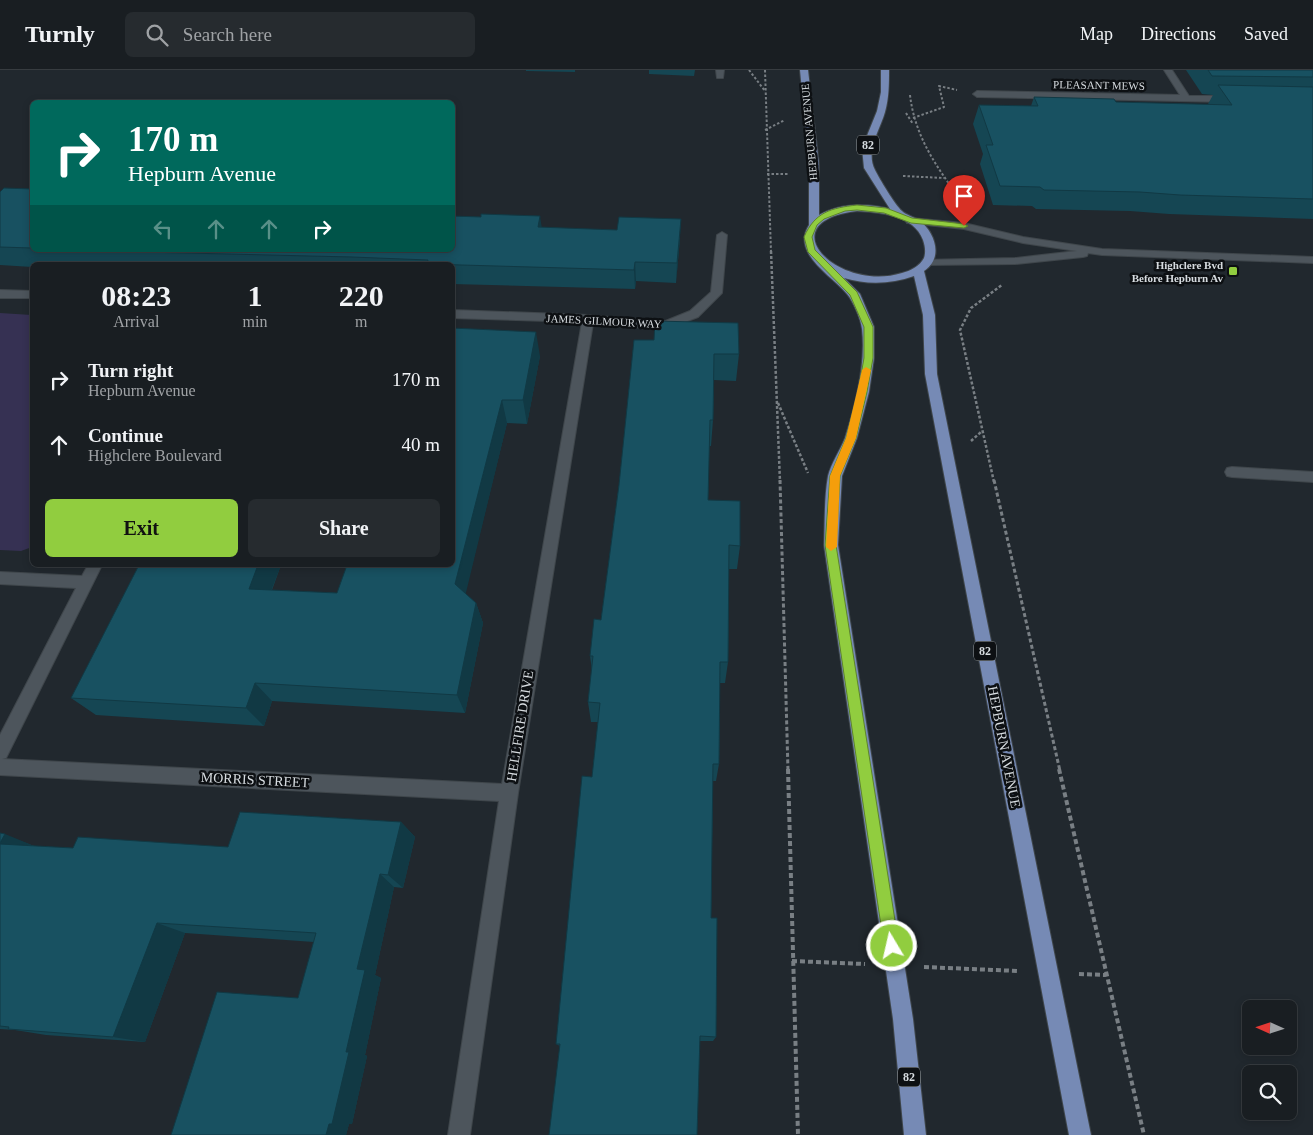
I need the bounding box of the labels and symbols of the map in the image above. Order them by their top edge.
street label: PLEASANT MEWS [1053,78,1145,92]
street label: HEPBURN AVENUE [799,83,819,181]
road number: 82 [857,136,879,154]
pin [943,175,985,226]
place label: Highclere Bvd Before Hepburn Av [1132,259,1223,284]
marker: Highclere Bvd Before Hepburn Av [1227,265,1239,277]
street label: JAMES GILMOUR WAY [546,312,662,330]
road number: 82 [974,642,996,660]
street label: HELLFIRE DRIVE [504,669,536,783]
street label: HEPBURN AVENUE [985,685,1023,809]
street label: MORRIS STREET [200,770,310,790]
position arrow [865,919,917,971]
north arrow [1242,1000,1298,1055]
road number: 82 [898,1068,920,1086]

